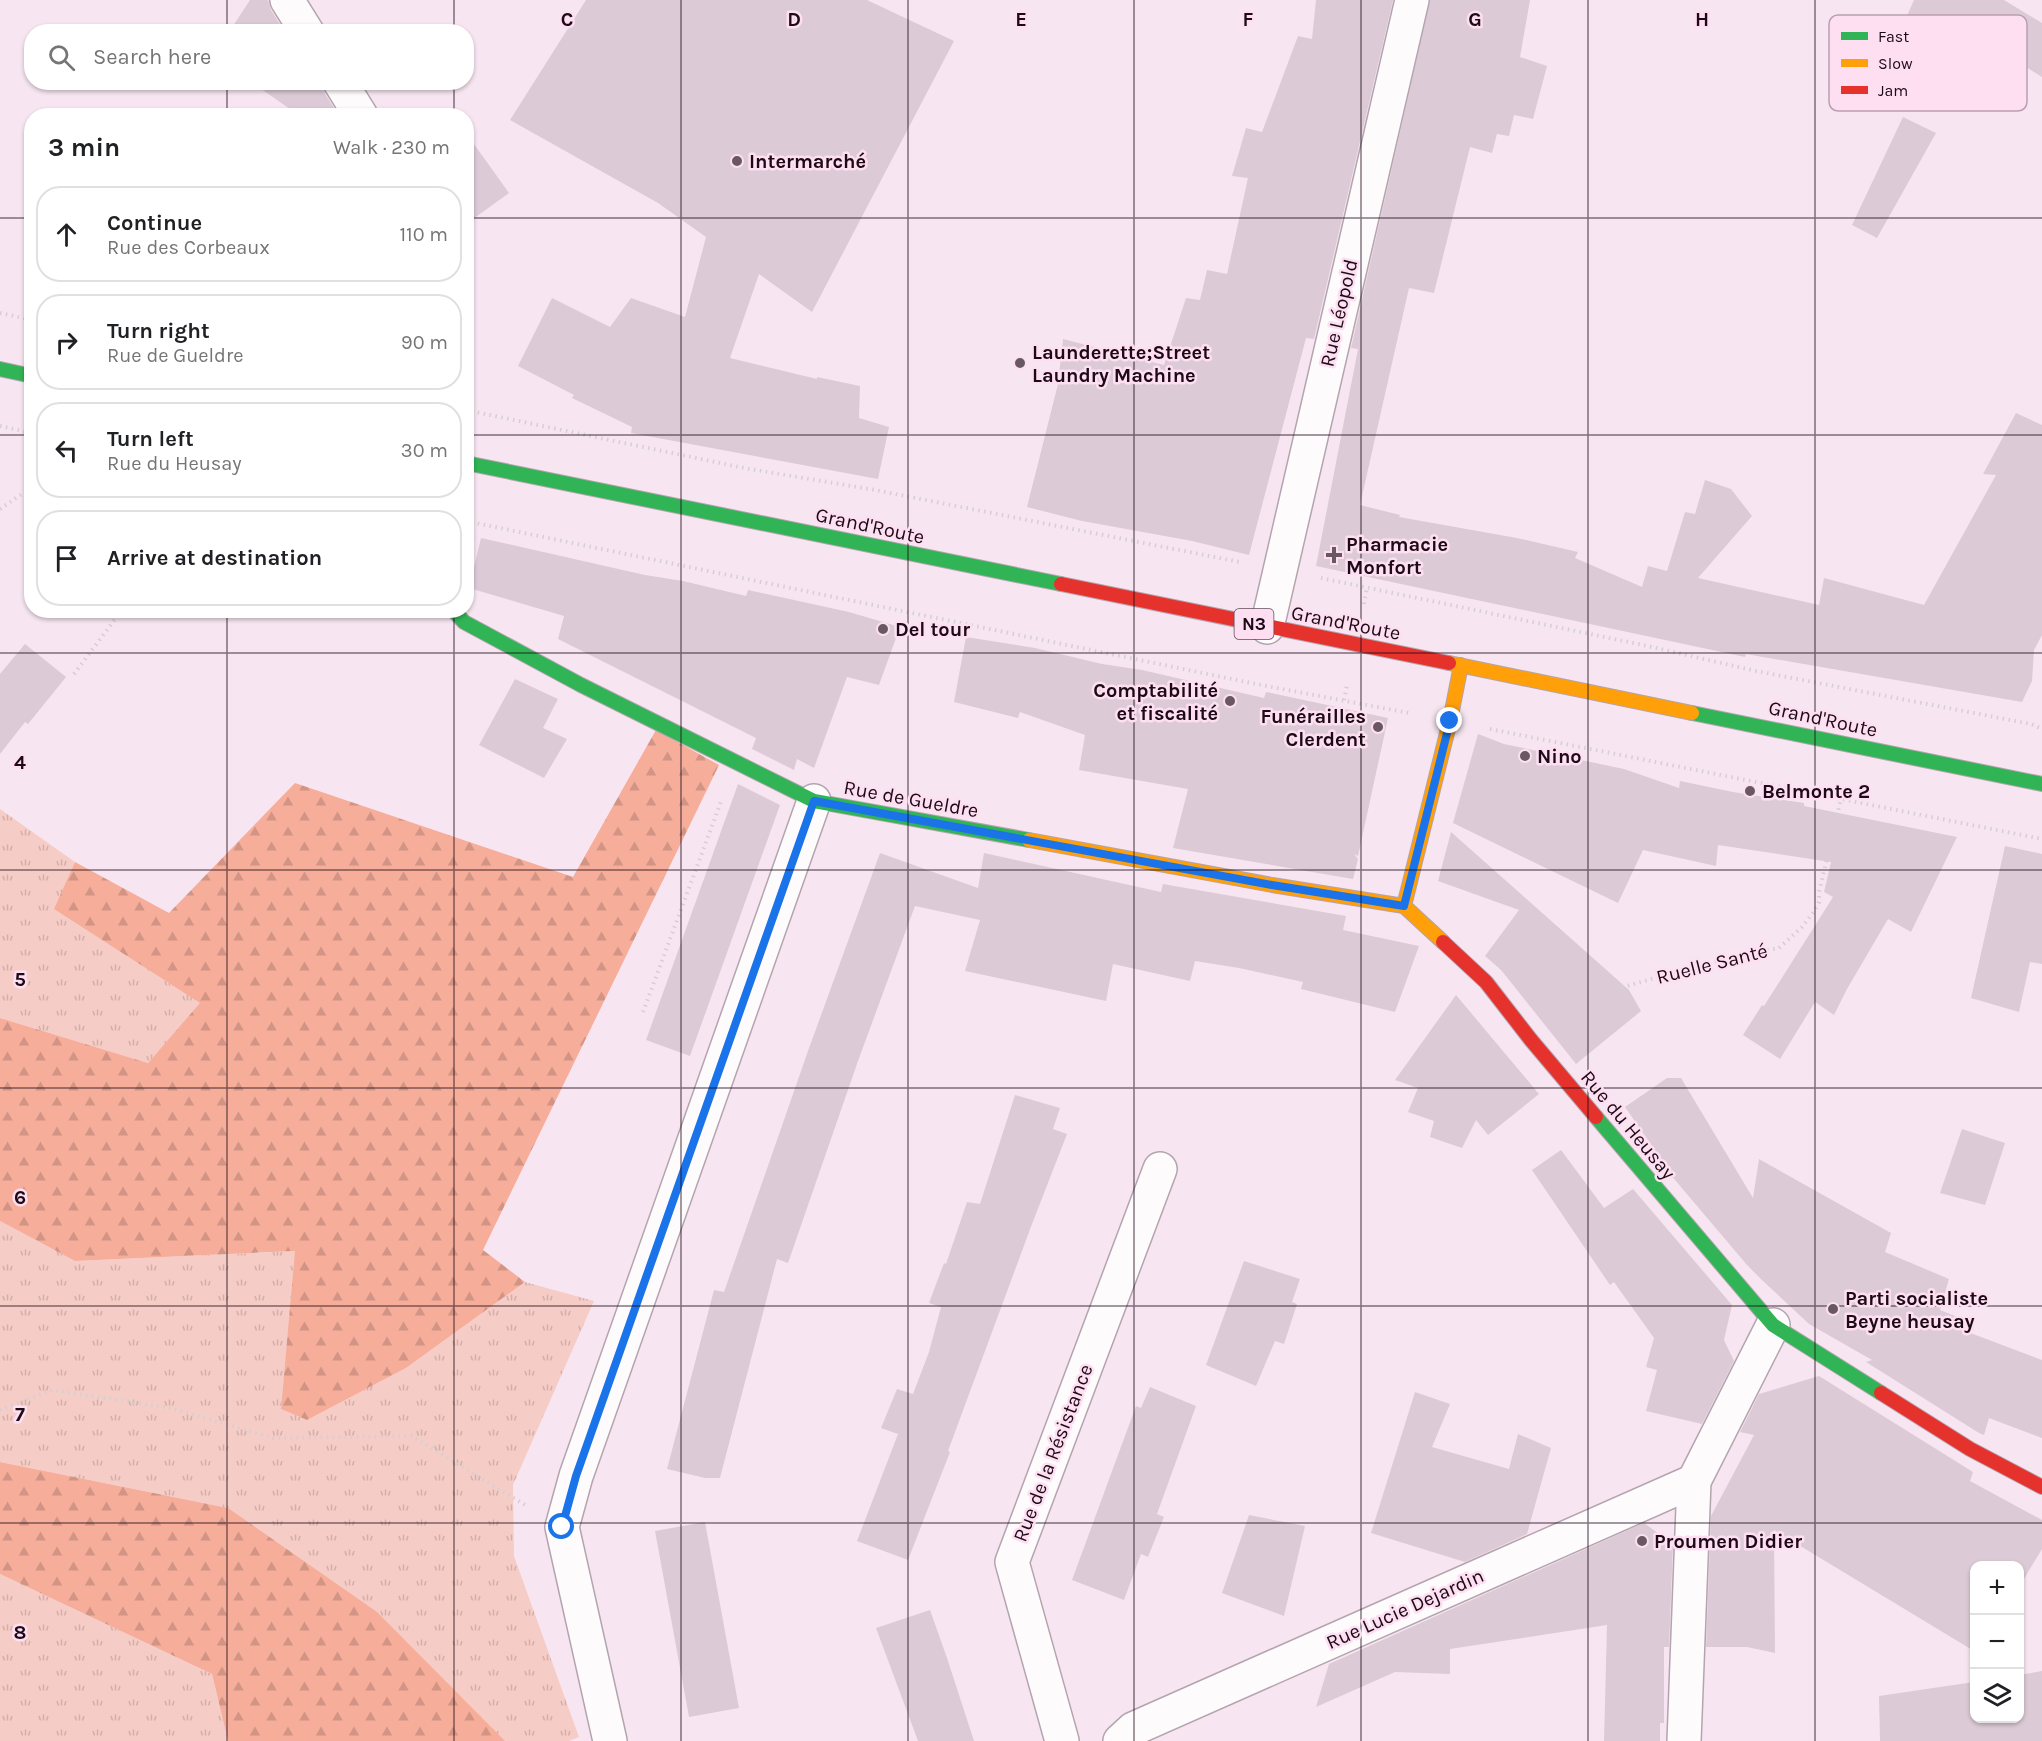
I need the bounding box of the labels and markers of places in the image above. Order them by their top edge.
place label: Intermarché [749,150,866,173]
marker: Intermarché [730,154,744,168]
place label: Launderette;Street Laundry Machine [1032,341,1210,387]
marker: Launderette;Street Laundry Machine [1013,356,1027,370]
place label: Pharmacie Monfort [1346,533,1448,579]
marker: Pharmacie Monfort [1327,548,1341,562]
place label: Del tour [895,618,970,641]
marker: Del tour [876,622,890,636]
place label: Comptabilité et fiscalité [1093,679,1218,725]
marker: Comptabilité et fiscalité [1223,694,1237,708]
place label: Funérailles Clerdent [1261,705,1366,751]
marker: Funérailles Clerdent [1371,720,1385,734]
place label: Nino [1537,745,1582,768]
marker: Nino [1518,749,1532,763]
place label: Belmonte 2 [1762,780,1870,803]
marker: Belmonte 2 [1743,784,1757,798]
place label: Parti socialiste Beyne heusay [1845,1287,1988,1333]
marker: Parti socialiste Beyne heusay [1826,1302,1840,1316]
place label: Proumen Didier [1654,1530,1802,1553]
marker: Proumen Didier [1635,1534,1649,1548]

